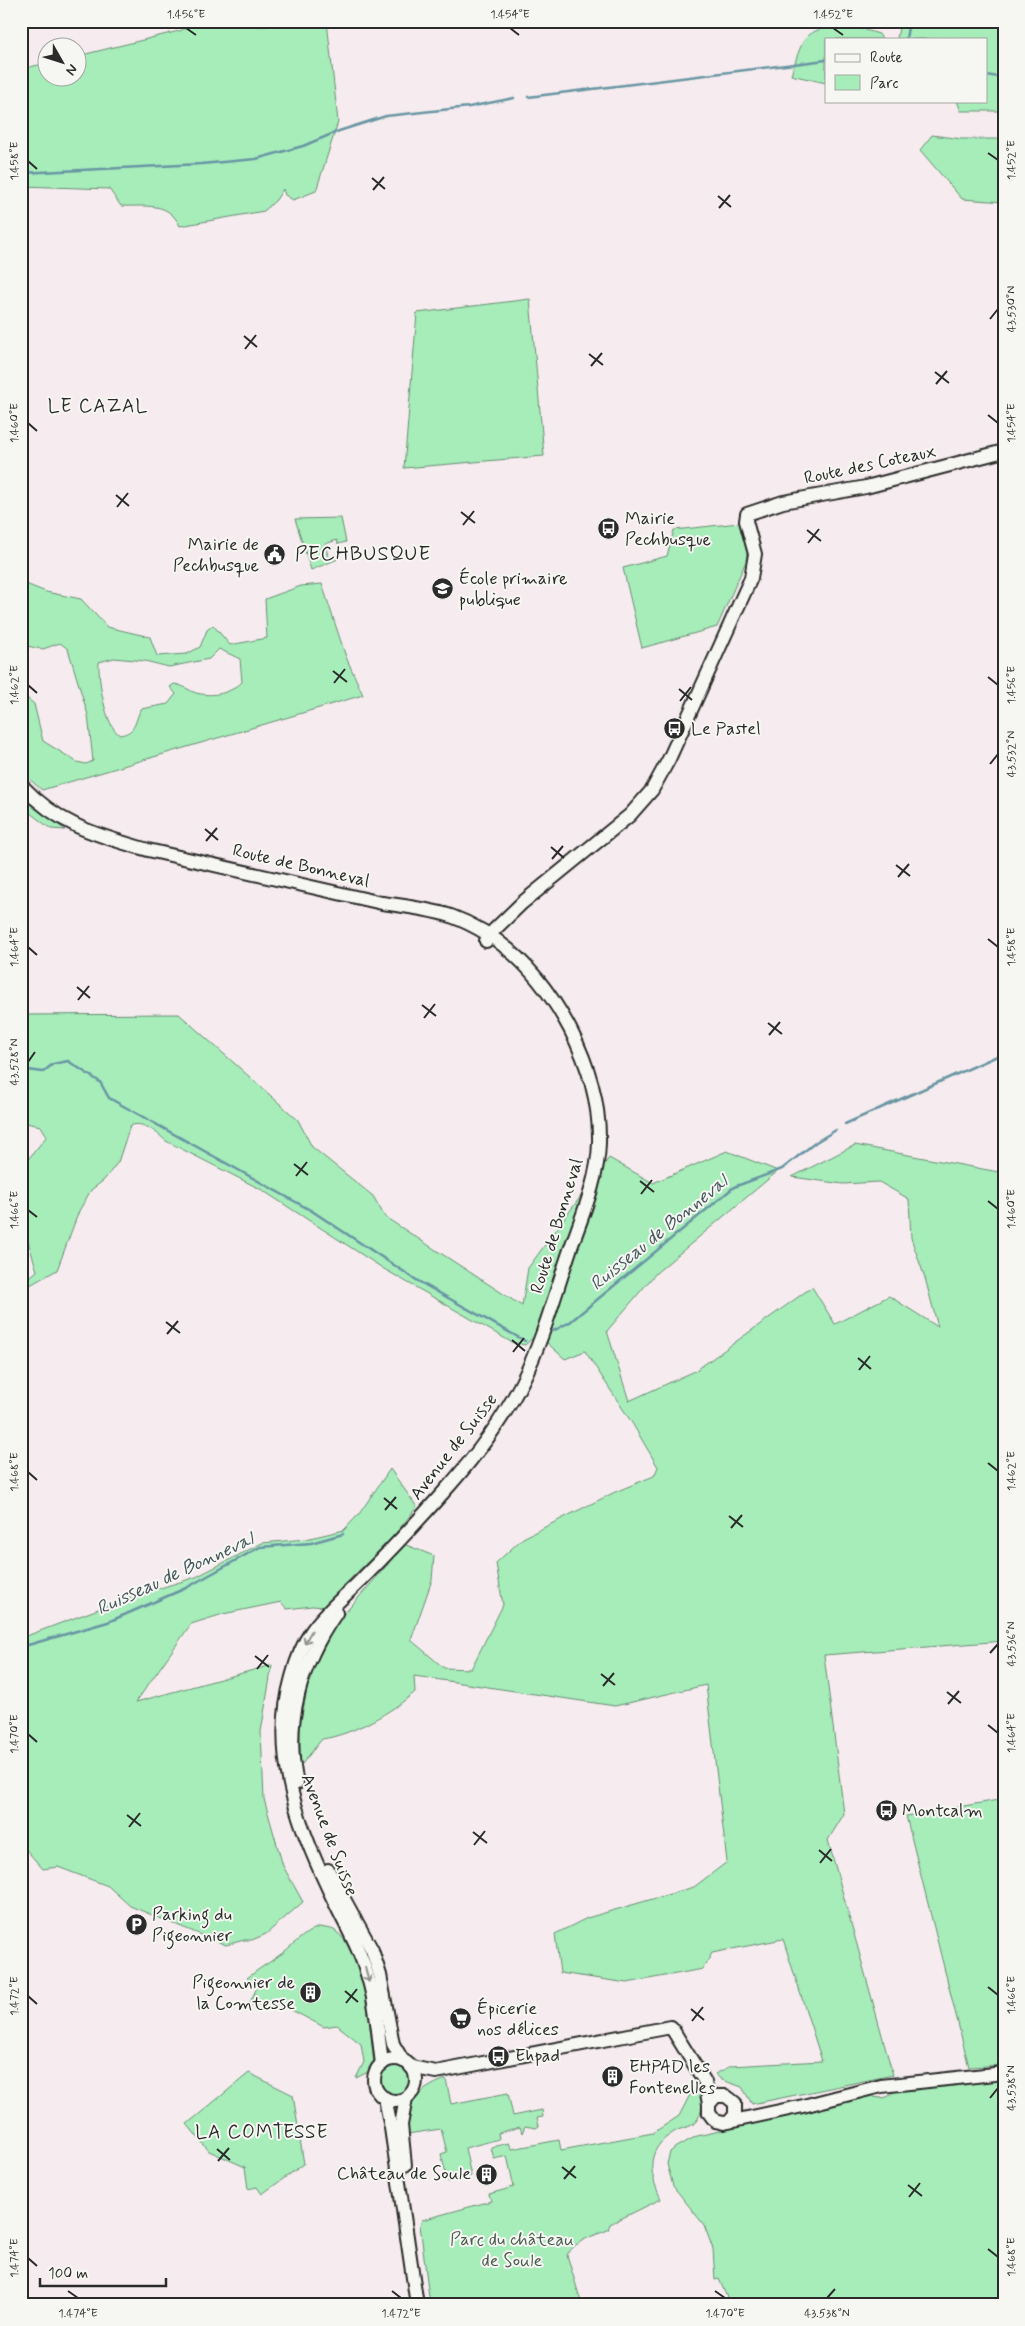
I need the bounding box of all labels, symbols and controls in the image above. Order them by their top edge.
text: 1.456°E [167,7,205,23]
text: 1.454°E [490,7,530,23]
text: 1.452°E [813,7,853,23]
north arrow [38,38,88,88]
legend [825,38,988,102]
text: Route [870,48,903,68]
text: N [61,60,81,79]
text: Parc [870,74,898,94]
text: 1.452°E [1004,140,1020,180]
text: 1.458°E [7,141,23,181]
text: 43.530°N [1004,286,1020,332]
district label: LE CAZAL [48,394,148,419]
text: 1.460°E [7,403,23,443]
text: 1.454°E [1004,403,1020,443]
street label: Route des Coteaux [802,439,938,491]
place label: Mairie Pechbusque [625,507,711,552]
bus stop icon: Mairie Pechbusque [597,517,621,541]
place label: Mairie de Pechbusque [173,533,259,578]
district label: PECHBUSQUE [295,541,431,568]
public building icon: Mairie de Pechbusque [263,543,287,567]
place label: École primaire publique [459,567,567,612]
school or university icon: École primaire publique [431,577,455,601]
text: 1.462°E [7,665,23,705]
text: 1.456°E [1004,666,1020,704]
bus stop icon: Le Pastel [663,717,687,741]
place label: Le Pastel [691,717,761,741]
text: 43.532°N [1004,731,1020,777]
street label: Route de Bonneval [230,839,372,893]
text: 1.464°E [7,927,23,967]
text: 1.458°E [1004,927,1020,967]
text: 43.528°N [7,1039,23,1085]
street label: Route de Bonneval [525,1156,589,1296]
water label: Ruisseau de Bonneval [585,1168,736,1296]
text: 1.460°E [1004,1189,1020,1229]
text: 1.466°E [7,1191,23,1229]
street label: Avenue de Suisse [405,1389,503,1505]
text: 1.462°E [1004,1451,1020,1491]
text: 1.468°E [7,1452,23,1492]
water label: Ruisseau de Bonneval [92,1525,260,1621]
text: 43.536°N [1004,1622,1020,1666]
one-way arrow [303,1630,313,1645]
text: 1.464°E [1004,1713,1020,1753]
text: 1.470°E [7,1714,23,1754]
street label: Avenue de Suisse [295,1770,363,1900]
bus stop icon: Montcalm [874,1799,898,1823]
place label: Montcalm [902,1799,983,1823]
place label: Parking du Pigeonnier [152,1903,233,1950]
parking icon: Parking du Pigeonnier [124,1913,148,1937]
one-way arrow [363,1967,372,1983]
place label: Pigeonnier de la Comtesse [192,1971,295,2016]
text: 1.472°E [7,1976,23,2016]
text: 1.466°E [1004,1976,1020,2014]
building icon: Pigeonnier de la Comtesse [299,1981,323,2005]
place label: Épicerie nos délices [477,1997,559,2042]
supermarket icon: Épicerie nos délices [449,2007,473,2031]
bus stop icon: Ehpad [487,2044,511,2068]
place label: Ehpad [515,2044,560,2068]
place label: EHPAD les Fontenelles [629,2055,715,2100]
building icon: EHPAD les Fontenelles [601,2065,625,2089]
text: 43.538°N [1004,2065,1020,2111]
district label: LA COMTESSE [195,2120,329,2145]
place label: Château de Soule [337,2162,471,2186]
building icon: Château de Soule [475,2162,499,2186]
park label: Parc du château de Soule [450,2228,574,2273]
text: 1.468°E [1004,2237,1020,2277]
text: 1.474°E [7,2238,23,2278]
scale bar [40,2256,166,2288]
text: 100 m [48,2264,88,2284]
text: 1.474°E [58,2306,98,2322]
text: 1.472°E [381,2306,421,2322]
text: 1.470°E [705,2306,745,2322]
text: 43.538°N [804,2306,850,2322]

